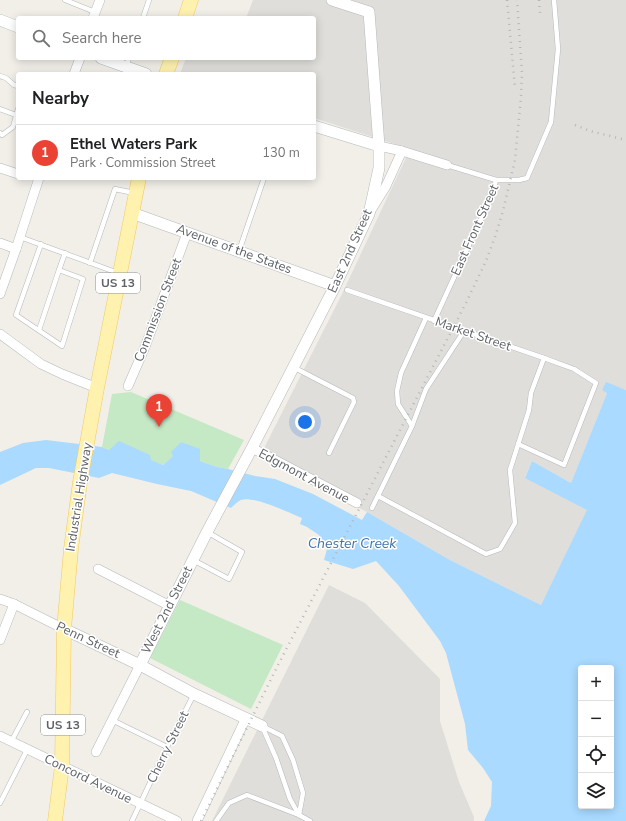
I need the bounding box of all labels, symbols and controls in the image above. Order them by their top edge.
search box [16,16,316,60]
icon: search [30,27,52,49]
text: Search here [62,28,142,48]
text: Nearby [32,87,89,110]
text: Ethel Waters Park [70,134,197,154]
text: 1 [41,144,49,162]
text: 130 m [262,144,300,162]
text: Park · Commission Street [70,154,215,172]
street label: East Front Street [447,181,503,278]
street label: East 2nd Street [323,206,377,296]
street label: Avenue of the States [174,220,294,278]
street label: Commission Street [130,255,186,364]
road number: US 13 [96,273,140,293]
street label: Market Street [433,313,514,356]
pin: 1 [146,394,172,427]
your location [295,412,315,432]
street label: Industrial Highway [61,441,97,553]
street label: Edgmont Avenue [255,444,353,508]
water label: Chester Creek [308,534,397,553]
street label: West 2nd Street [137,563,197,657]
street label: Penn Street [53,617,123,663]
map controls [578,665,614,809]
button: + [578,665,614,701]
button: − [578,701,614,737]
street label: Cherry Street [143,707,193,786]
road number: US 13 [41,715,85,735]
button: locate [578,737,614,773]
street label: Concord Avenue [41,750,135,808]
button: layers [578,773,614,809]

